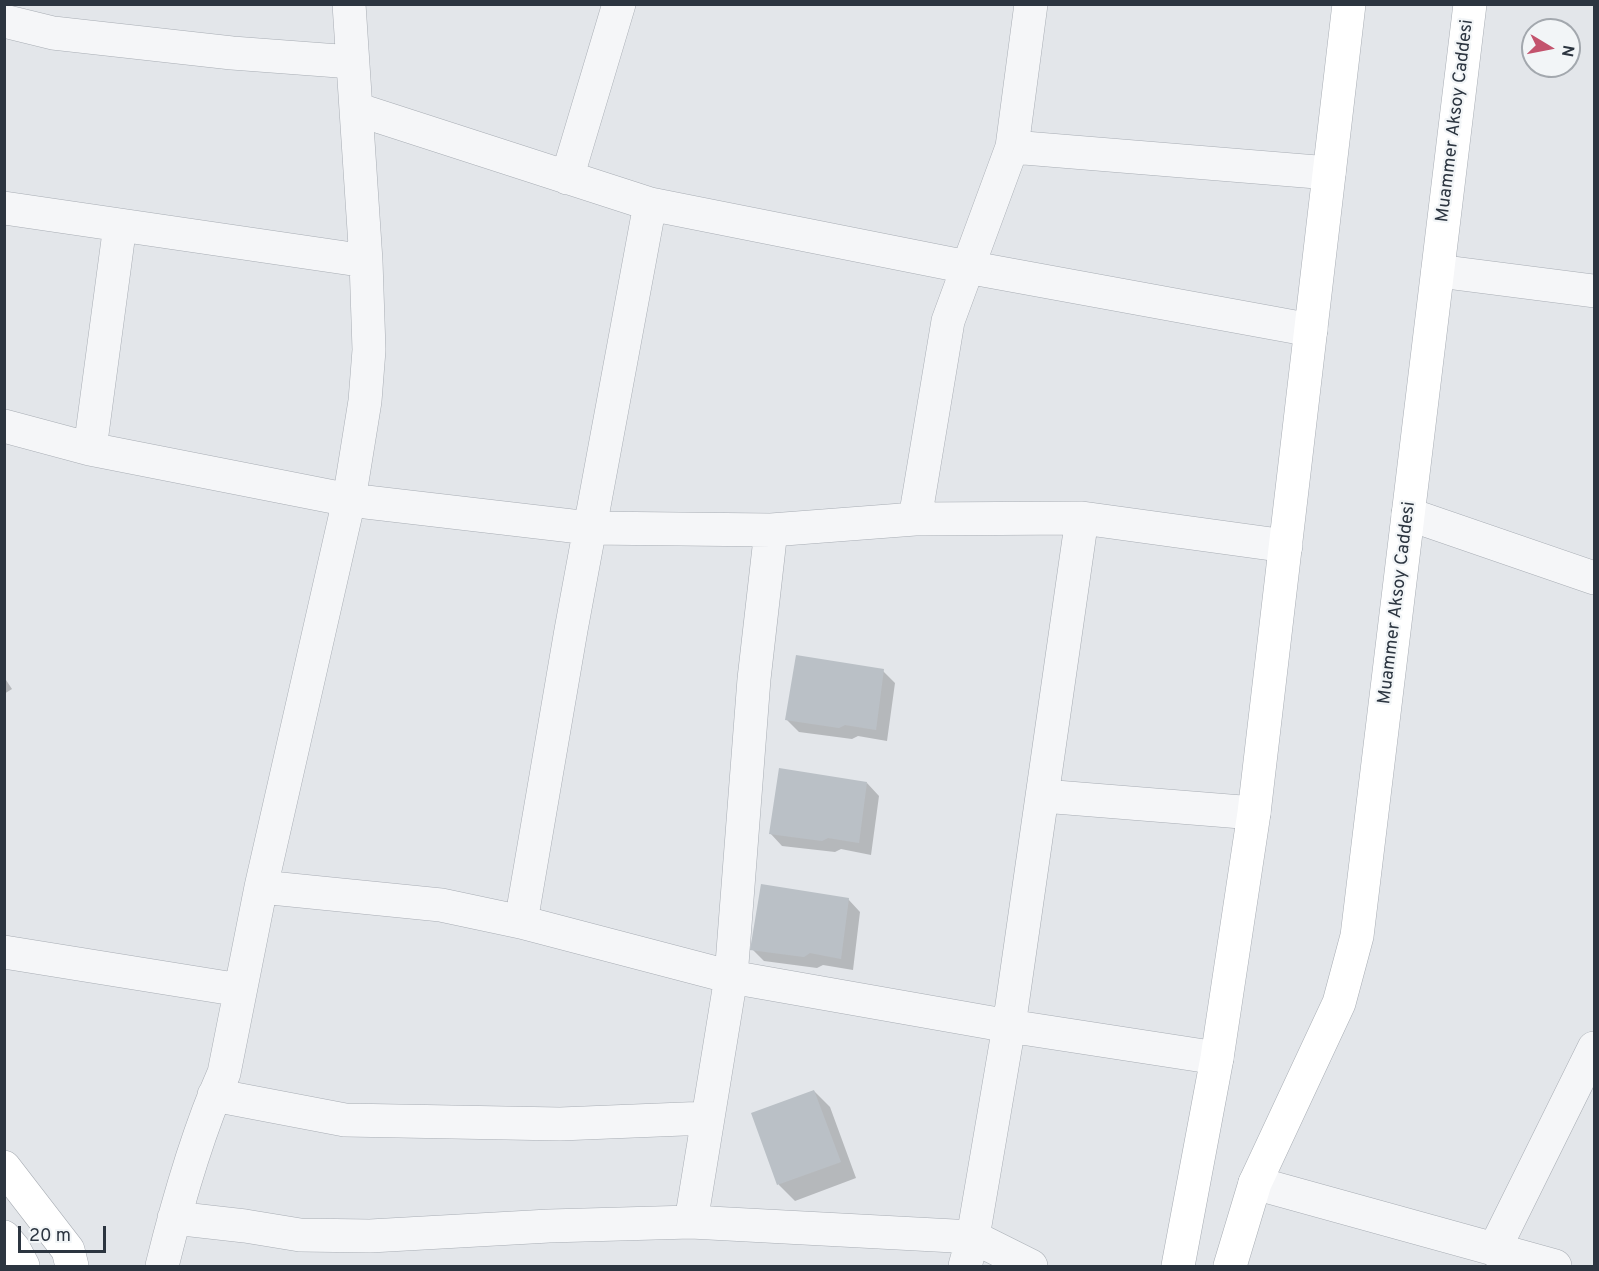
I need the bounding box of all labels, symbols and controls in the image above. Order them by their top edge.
street label: Muammer Aksoy Caddesi [1433,18,1479,224]
north arrow [1521,18,1581,78]
text: N [1556,43,1578,58]
street label: Muammer Aksoy Caddesi [1375,500,1421,706]
scale bar [21,1214,110,1252]
text: 20 m [29,1225,71,1248]

